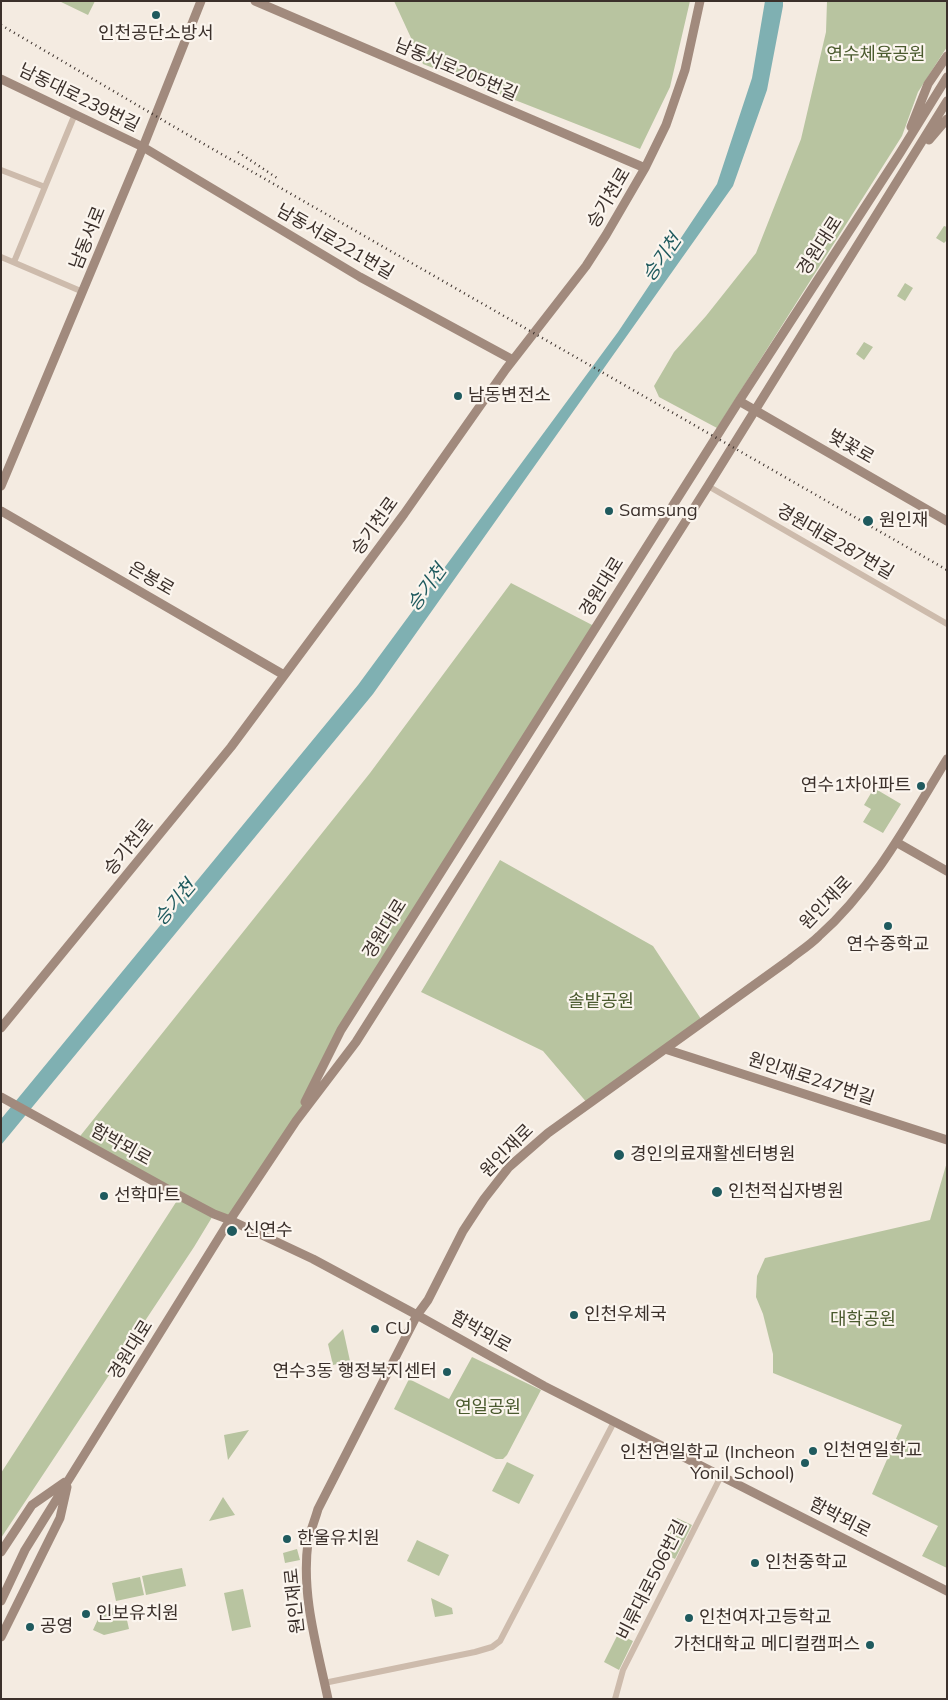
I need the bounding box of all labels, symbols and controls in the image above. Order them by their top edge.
marker: 인천공단소방서 [150,9,162,21]
place label: 인천공단소방서 [98,23,214,45]
street label: 남동서로205번길 [391,34,521,106]
park label: 연수체육공원 [826,44,926,66]
street label: 남동대로239번길 [15,59,143,137]
street label: 승기천로 [583,164,635,232]
street label: 남동서로221번길 [273,200,397,284]
street label: 남동서로 [66,203,110,273]
street label: 경원대로 [793,212,847,280]
water label: 승기천 [638,230,686,286]
place label: 남동변전소 [468,385,551,407]
marker: 남동변전소 [452,390,464,402]
street label: 벚꽃로 [824,425,878,469]
street label: 승기천로 [347,493,403,559]
place label: Samsung [619,500,698,522]
street label: 경원대로287번길 [773,500,897,584]
marker: Samsung [603,505,615,517]
place label: 원인재 [879,510,929,532]
marker: 원인재 [861,514,875,528]
street label: 경원대로 [575,553,629,621]
street label: 은봉로 [124,557,178,601]
water label: 승기천 [402,560,452,616]
place label: 연수1차아파트 [801,775,911,797]
marker: 연수1차아파트 [915,780,927,792]
street label: 승기천로 [100,814,158,880]
street label: 원인재로 [795,872,857,934]
water label: 승기천 [149,876,201,930]
street label: 경원대로 [358,895,412,963]
marker: 연수중학교 [882,920,894,932]
place label: 연수중학교 [847,934,929,956]
park label: 솔밭공원 [568,991,634,1013]
street label: 원인재로247번길 [745,1048,877,1110]
street label: 함박뫼로 [87,1119,155,1171]
street label: 원인재로 [476,1120,538,1182]
place label: 경인의료재활센터병원 [630,1144,796,1166]
marker: 경인의료재활센터병원 [612,1148,626,1162]
place label: 인천적십자병원 [728,1181,844,1203]
place label: 선학마트 [114,1185,180,1207]
marker: 인천적십자병원 [710,1185,724,1199]
marker: 선학마트 [98,1190,110,1202]
place label: 신연수 [243,1220,293,1242]
marker: 신연수 [225,1224,239,1238]
place label: 인천우체국 [584,1304,667,1326]
street label: 함박뫼로 [447,1306,515,1358]
marker: 인천우체국 [568,1309,580,1321]
park label: 대학공원 [830,1309,896,1331]
street label: 경원대로 [104,1316,158,1384]
place label: CU [385,1318,410,1340]
marker: CU [369,1323,381,1335]
place label: 연수3동 행정복지센터 [272,1361,437,1383]
marker: 연수3동 행정복지센터 [441,1366,453,1378]
park label: 연일공원 [455,1397,521,1419]
place label: 인천연일학교 [823,1440,922,1462]
place label: 인천연일학교 (Incheon Yonil School) [620,1442,795,1485]
marker: 인천연일학교 [807,1445,819,1457]
marker: 인천연일학교 (Incheon Yonil School) [799,1457,811,1469]
street label: 함박뫼로 [806,1493,874,1543]
street label: 비류대로506번길 [612,1516,692,1644]
place label: 한울유치원 [297,1528,380,1550]
marker: 한울유치원 [281,1533,293,1545]
place label: 인천중학교 [765,1552,848,1574]
marker: 인천중학교 [749,1557,761,1569]
street label: 원인재로 [281,1567,309,1635]
place label: 인보유치원 [96,1603,179,1625]
place label: 인천여자고등학교 [699,1607,831,1629]
marker: 인보유치원 [80,1608,92,1620]
marker: 인천여자고등학교 [683,1612,695,1624]
place label: 공영 [40,1616,73,1638]
marker: 공영 [24,1621,36,1633]
place label: 가천대학교 메디컬캠퍼스 [673,1634,860,1656]
marker: 가천대학교 메디컬캠퍼스 [864,1639,876,1651]

